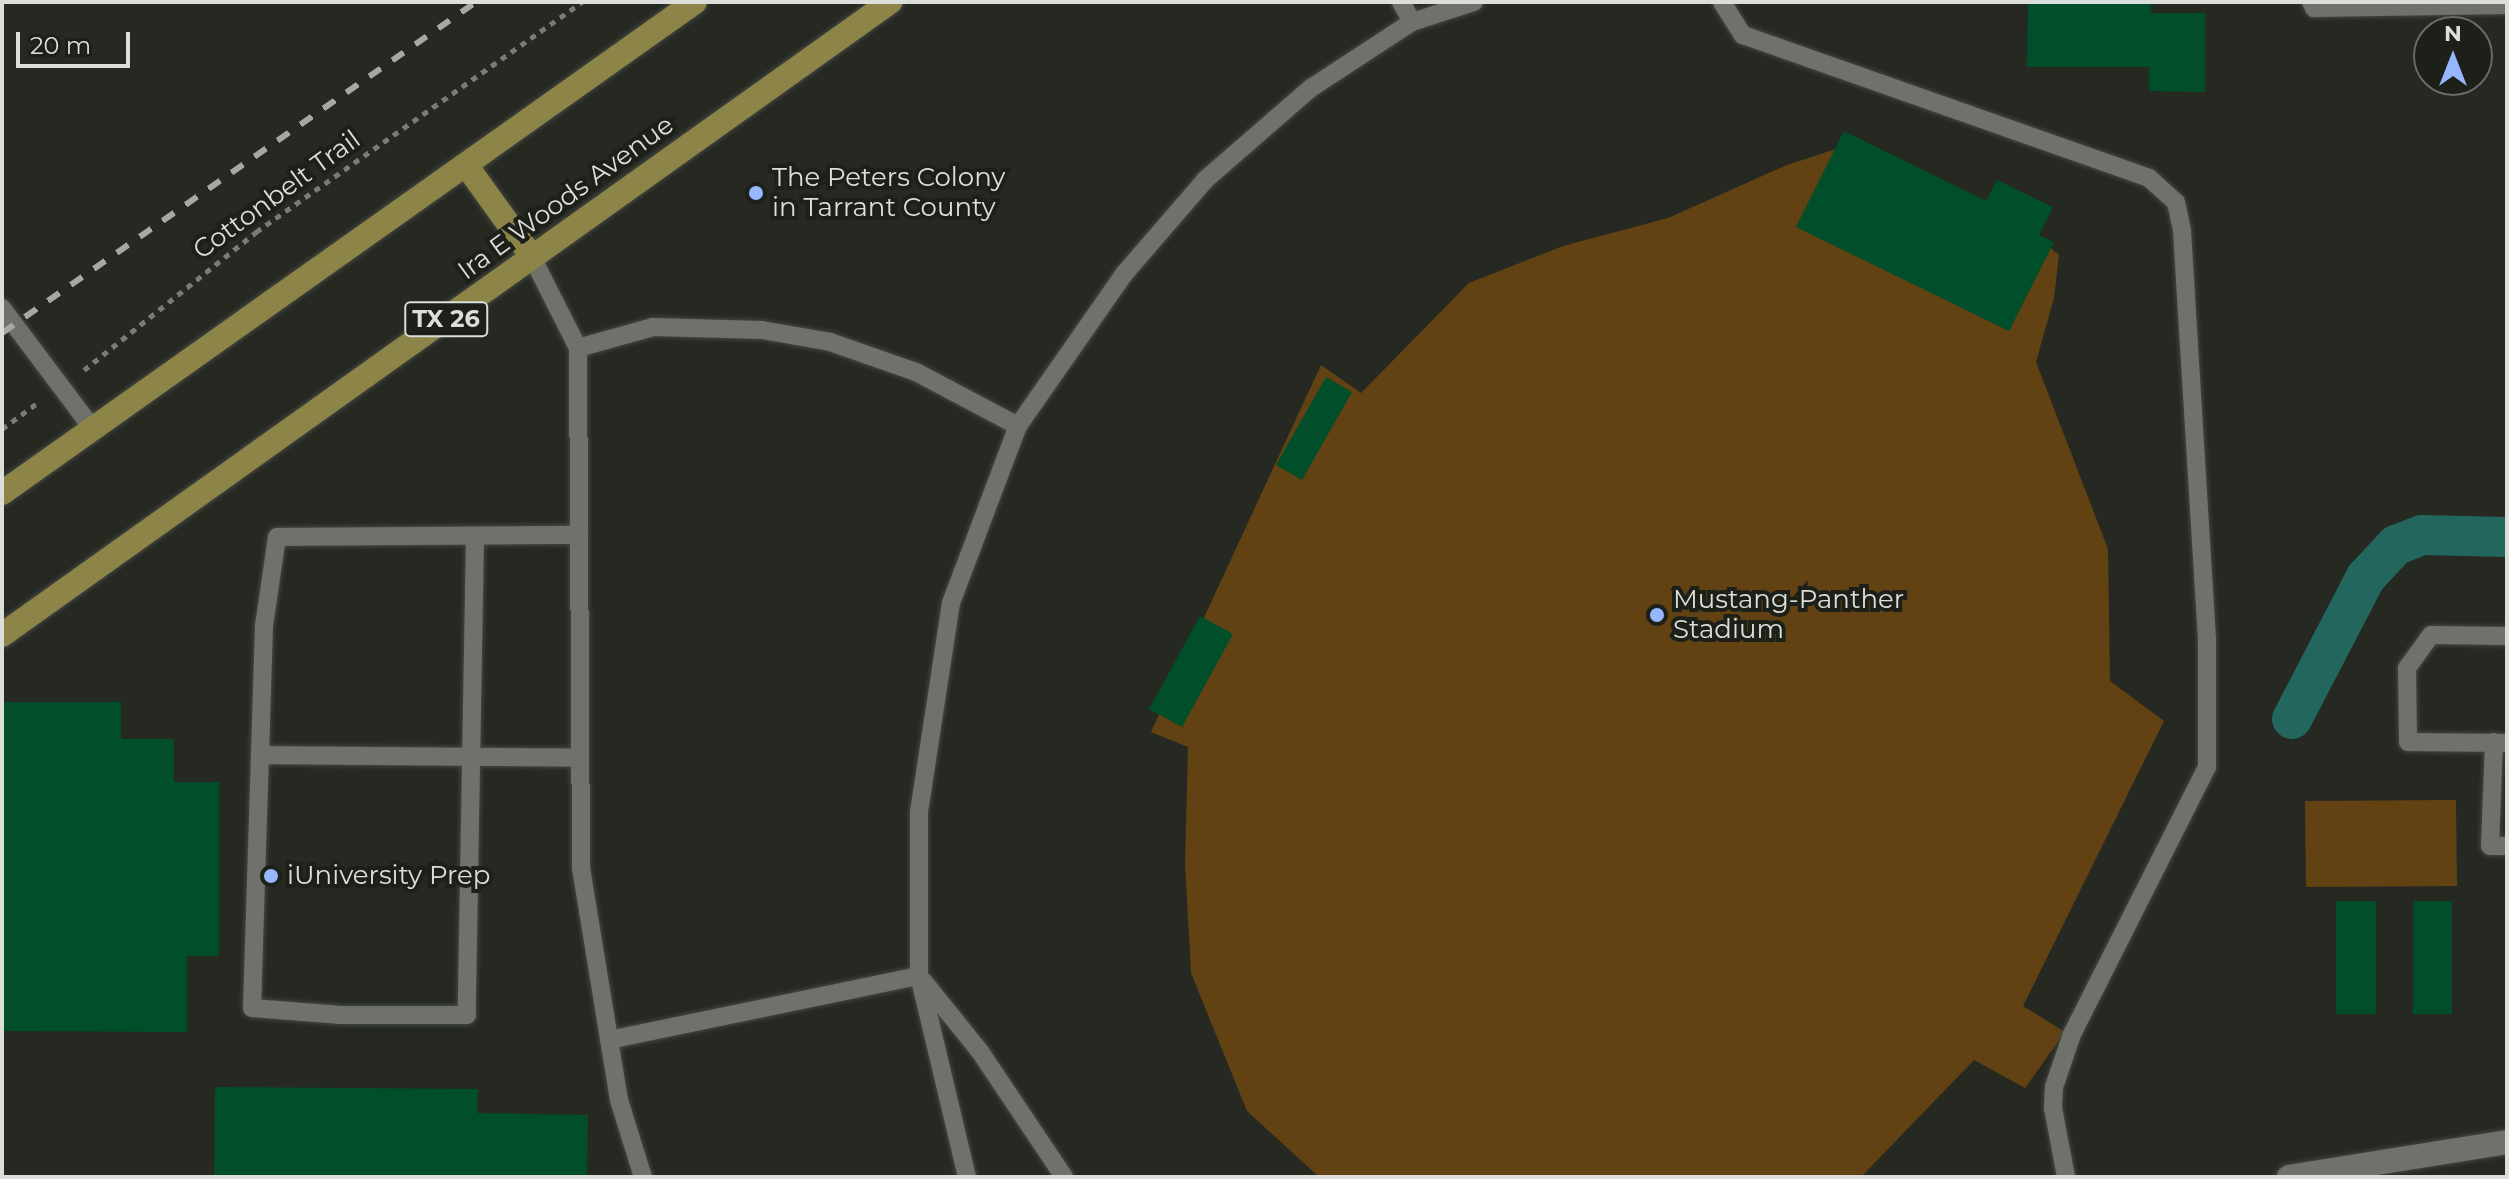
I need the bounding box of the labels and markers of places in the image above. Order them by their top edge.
place label: The Peters Colony in Tarrant County [772,162,1005,224]
marker: The Peters Colony in Tarrant County [747,184,765,202]
place label: Mustang-Panther Stadium [1673,584,1904,646]
marker: Mustang-Panther Stadium [1648,606,1666,624]
place label: iUniversity Prep [287,860,490,892]
marker: iUniversity Prep [262,867,280,885]

